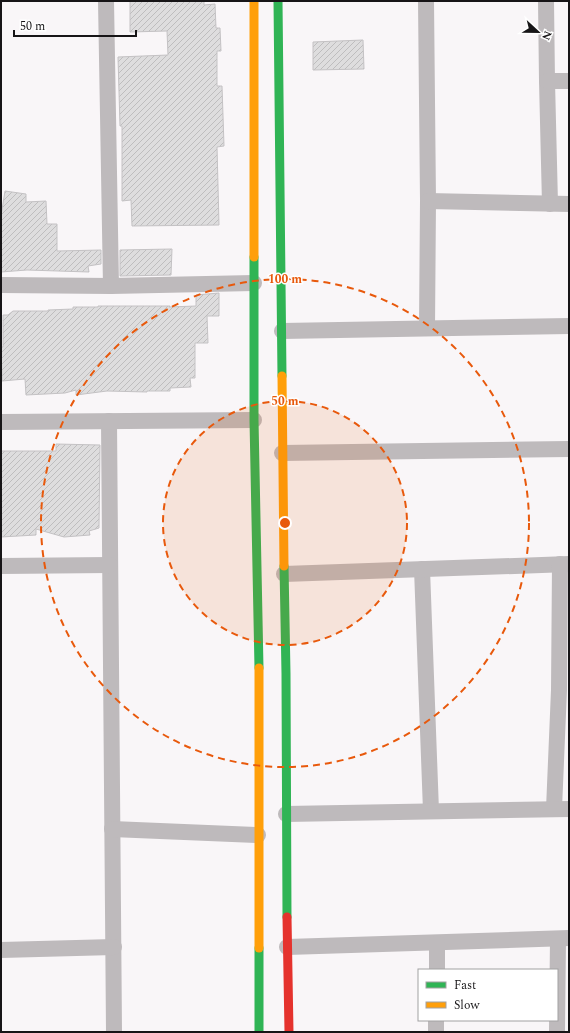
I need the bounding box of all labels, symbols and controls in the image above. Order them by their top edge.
scale bar [14,12,136,38]
north arrow [518,12,558,52]
text: 50 m [20,17,45,36]
text: N [537,28,556,43]
text: 100 m [268,270,302,289]
text: 50 m [271,392,299,411]
centre of rings [278,516,292,530]
legend [418,969,558,1021]
text: Fast [454,976,476,995]
text: Slow [454,996,480,1015]

